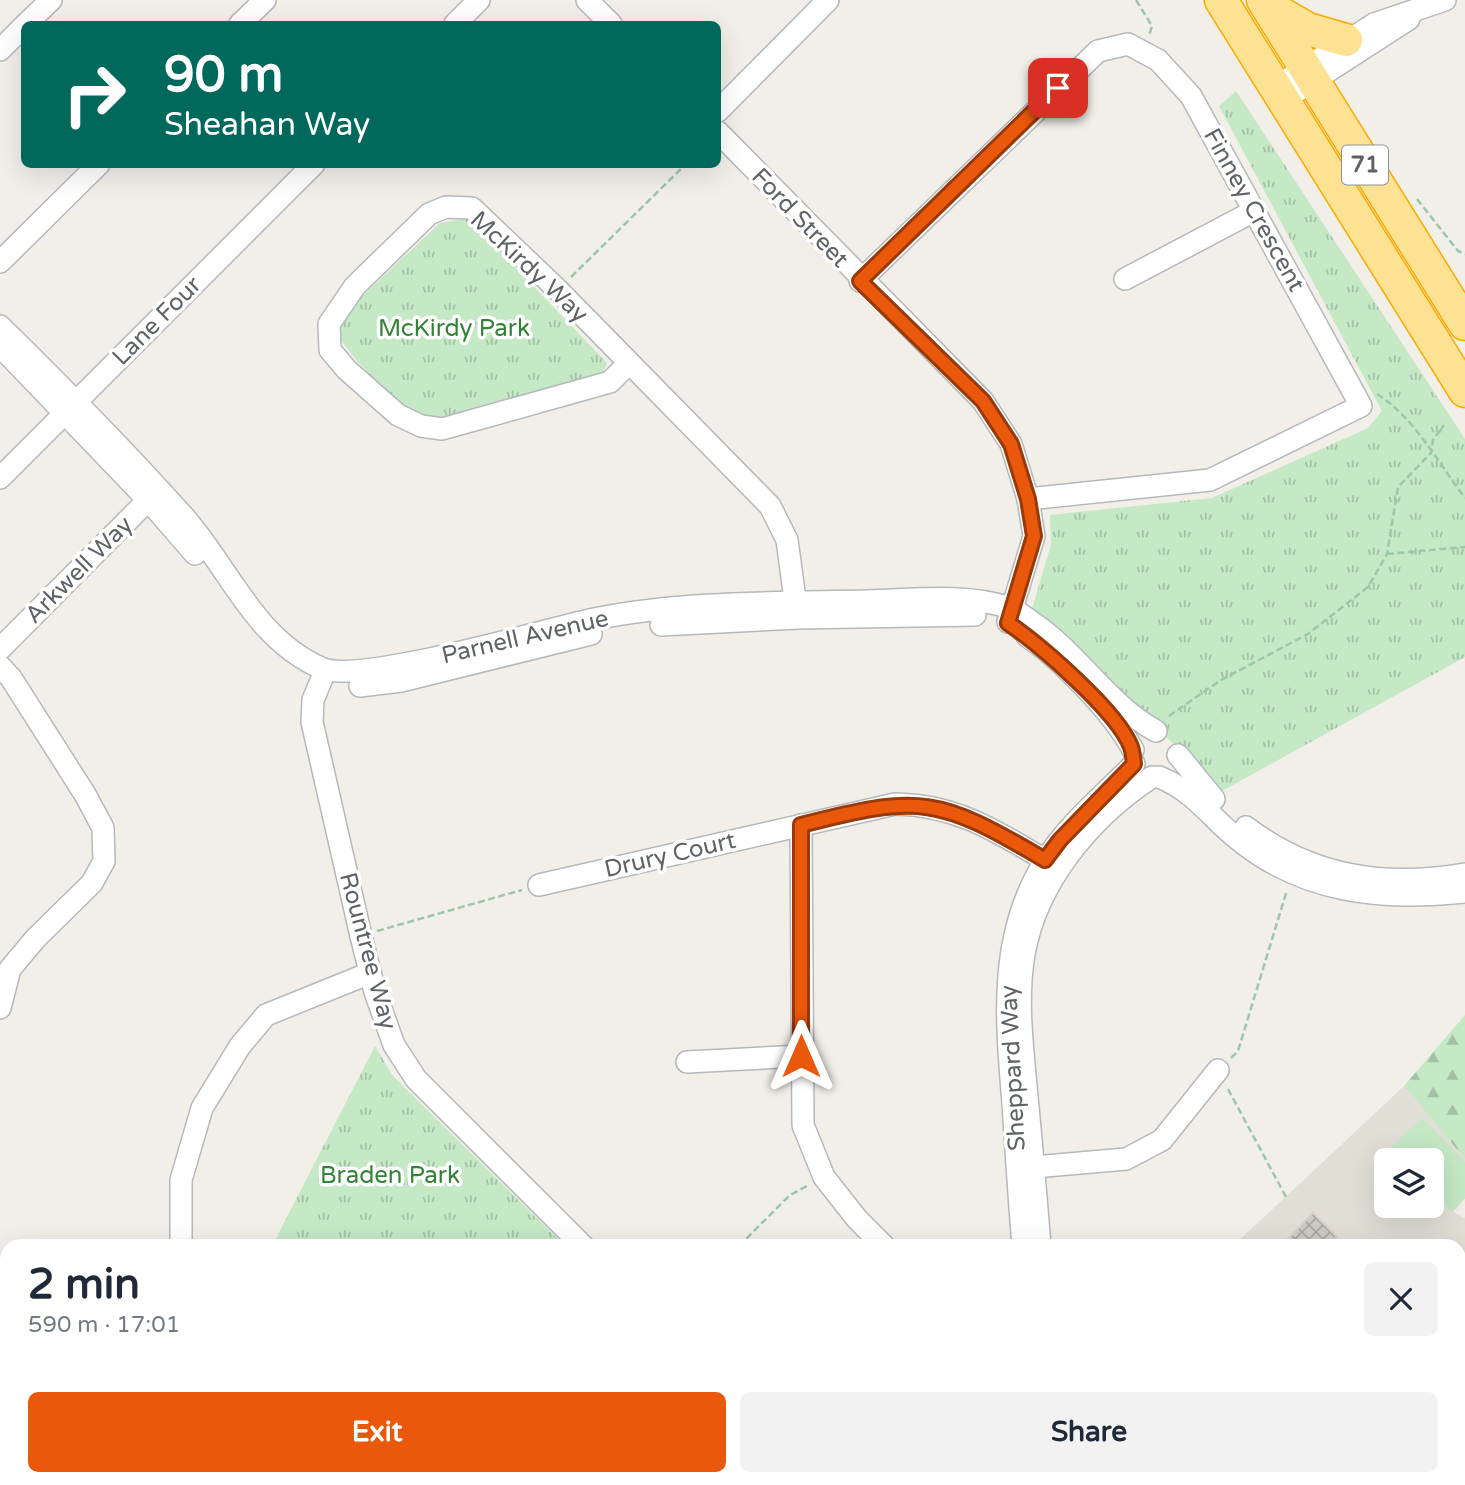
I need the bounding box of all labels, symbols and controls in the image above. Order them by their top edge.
text: 90 m [164,46,283,105]
icon: right [49,49,140,140]
pin [1028,58,1088,118]
icon: arrive [1039,69,1077,107]
text: Sheahan Way [164,106,370,144]
street label: Finney Crescent [1197,123,1311,297]
road number: 71 [1342,146,1388,184]
street label: Ford Street [745,162,855,274]
street label: McKirdy Way [464,205,594,329]
street label: Lane Four [107,270,208,371]
park label: McKirdy Park [378,314,530,343]
street label: Arkwell Way [19,510,139,630]
street label: Parnell Avenue [439,604,611,670]
street label: Drury Court [602,826,738,884]
street label: Rountree Way [333,869,403,1033]
street label: Sheppard Way [994,984,1032,1152]
position arrow [764,1019,838,1093]
map controls [1374,1148,1444,1218]
button: layers [1374,1148,1444,1218]
park label: Braden Park [320,1161,460,1190]
text: 2 min [28,1259,140,1310]
button: close [1364,1262,1438,1336]
text: 590 m · 17:01 [28,1311,180,1339]
button: Exit [28,1392,726,1472]
button: Share [740,1392,1438,1472]

